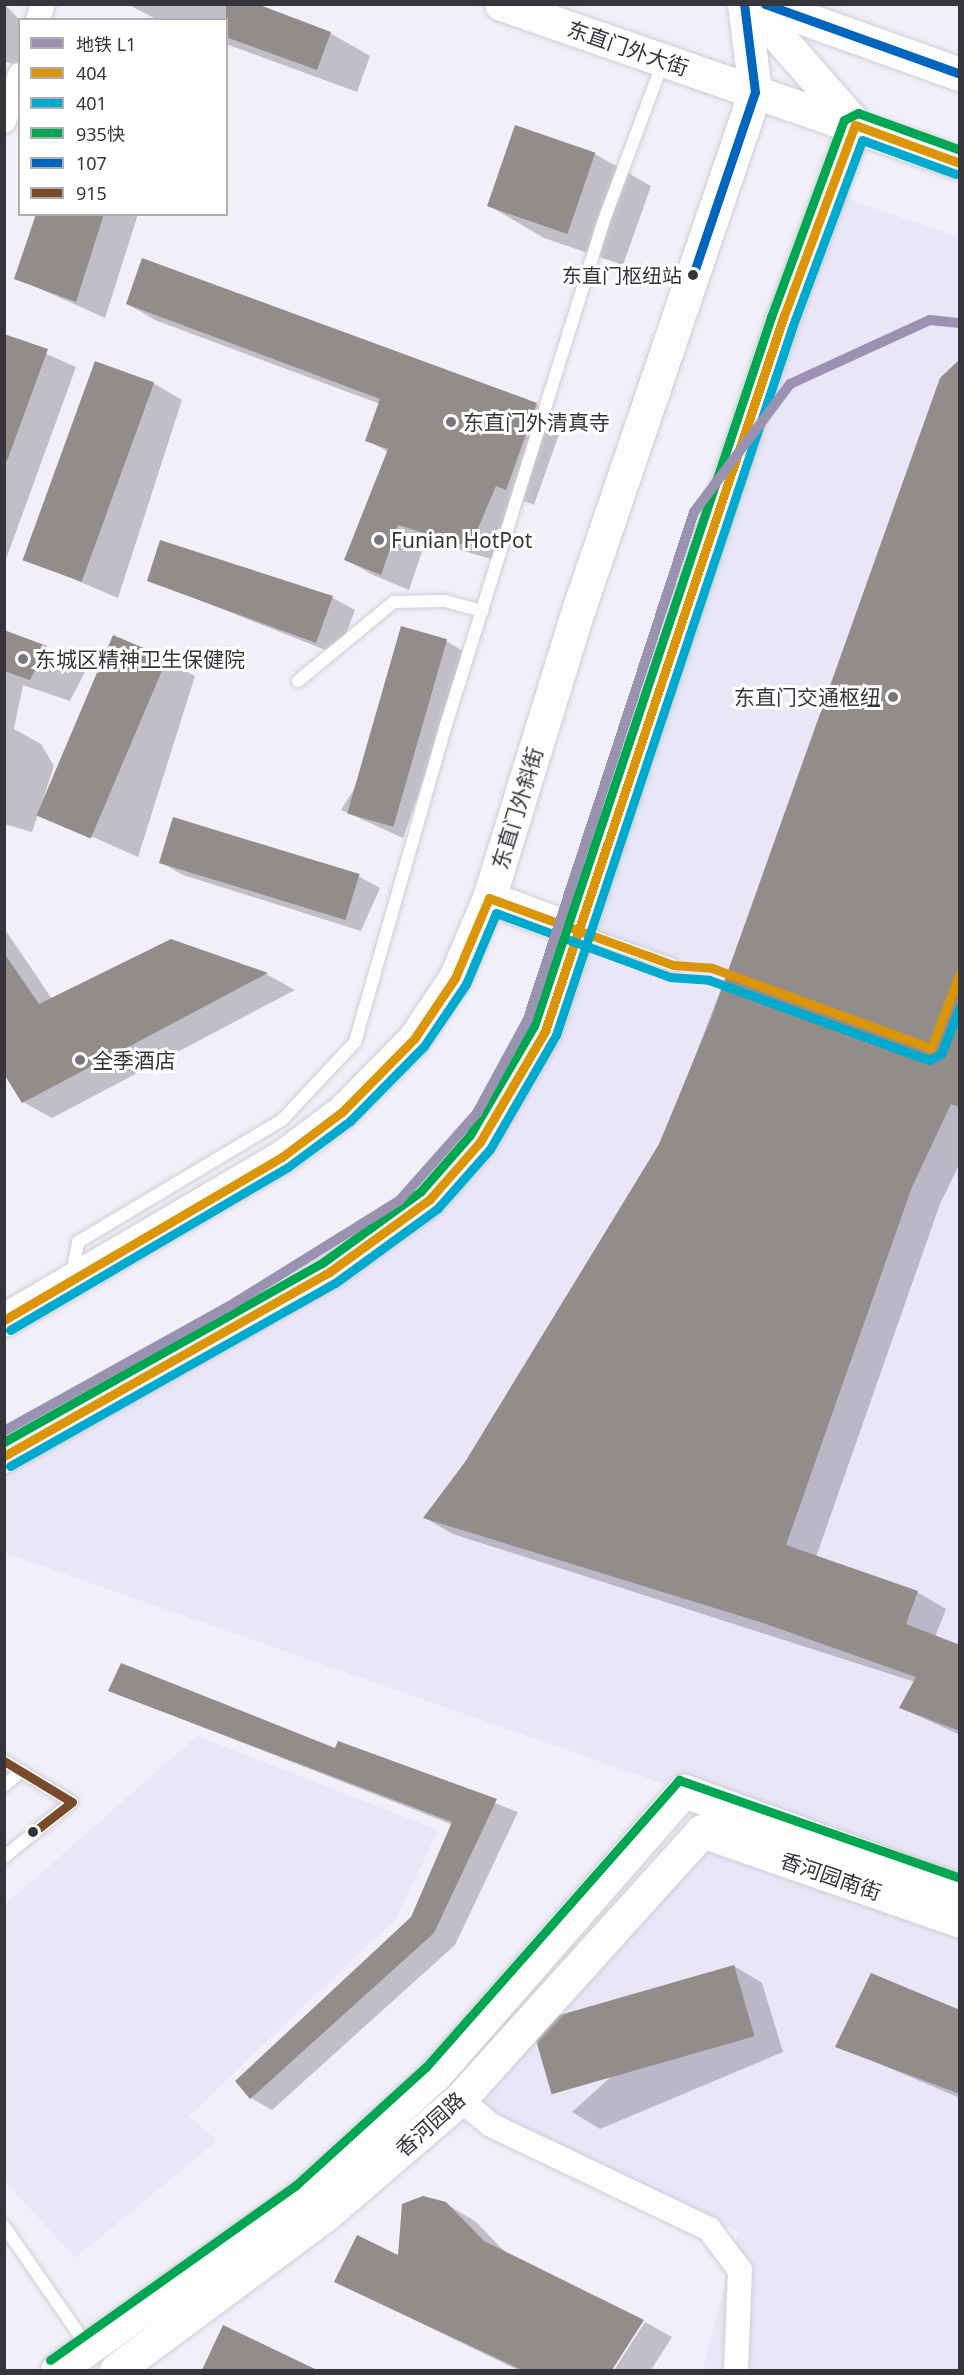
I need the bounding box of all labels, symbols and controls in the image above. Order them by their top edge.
street label: 东直门外大街 [564,16,692,80]
legend [18,18,228,216]
text: 地铁 L1 [76,32,136,56]
text: 404 [76,61,107,85]
text: 401 [76,91,107,115]
text: 935快 [76,122,125,146]
text: 107 [76,151,107,175]
text: 915 [76,181,107,205]
place label: 东直门枢纽站 [562,263,682,287]
marker: 东直门枢纽站 [687,269,699,281]
place label: 东直门外清真寺 [463,409,610,435]
marker: 东直门外清真寺 [444,415,458,429]
place label: Funian HotPot [391,527,532,553]
marker: Funian HotPot [372,533,386,547]
place label: 东城区精神卫生保健院 [35,646,245,672]
marker: 东城区精神卫生保健院 [16,652,30,666]
place label: 东直门交通枢纽 [734,684,881,710]
marker: 东直门交通枢纽 [886,690,900,704]
street label: 东直门外斜街 [487,744,547,872]
place label: 全季酒店 [92,1047,176,1073]
marker: 全季酒店 [73,1053,87,1067]
unlabelled marker [27,1826,39,1838]
street label: 香河园南街 [777,1847,885,1905]
street label: 香河园路 [390,2087,470,2161]

